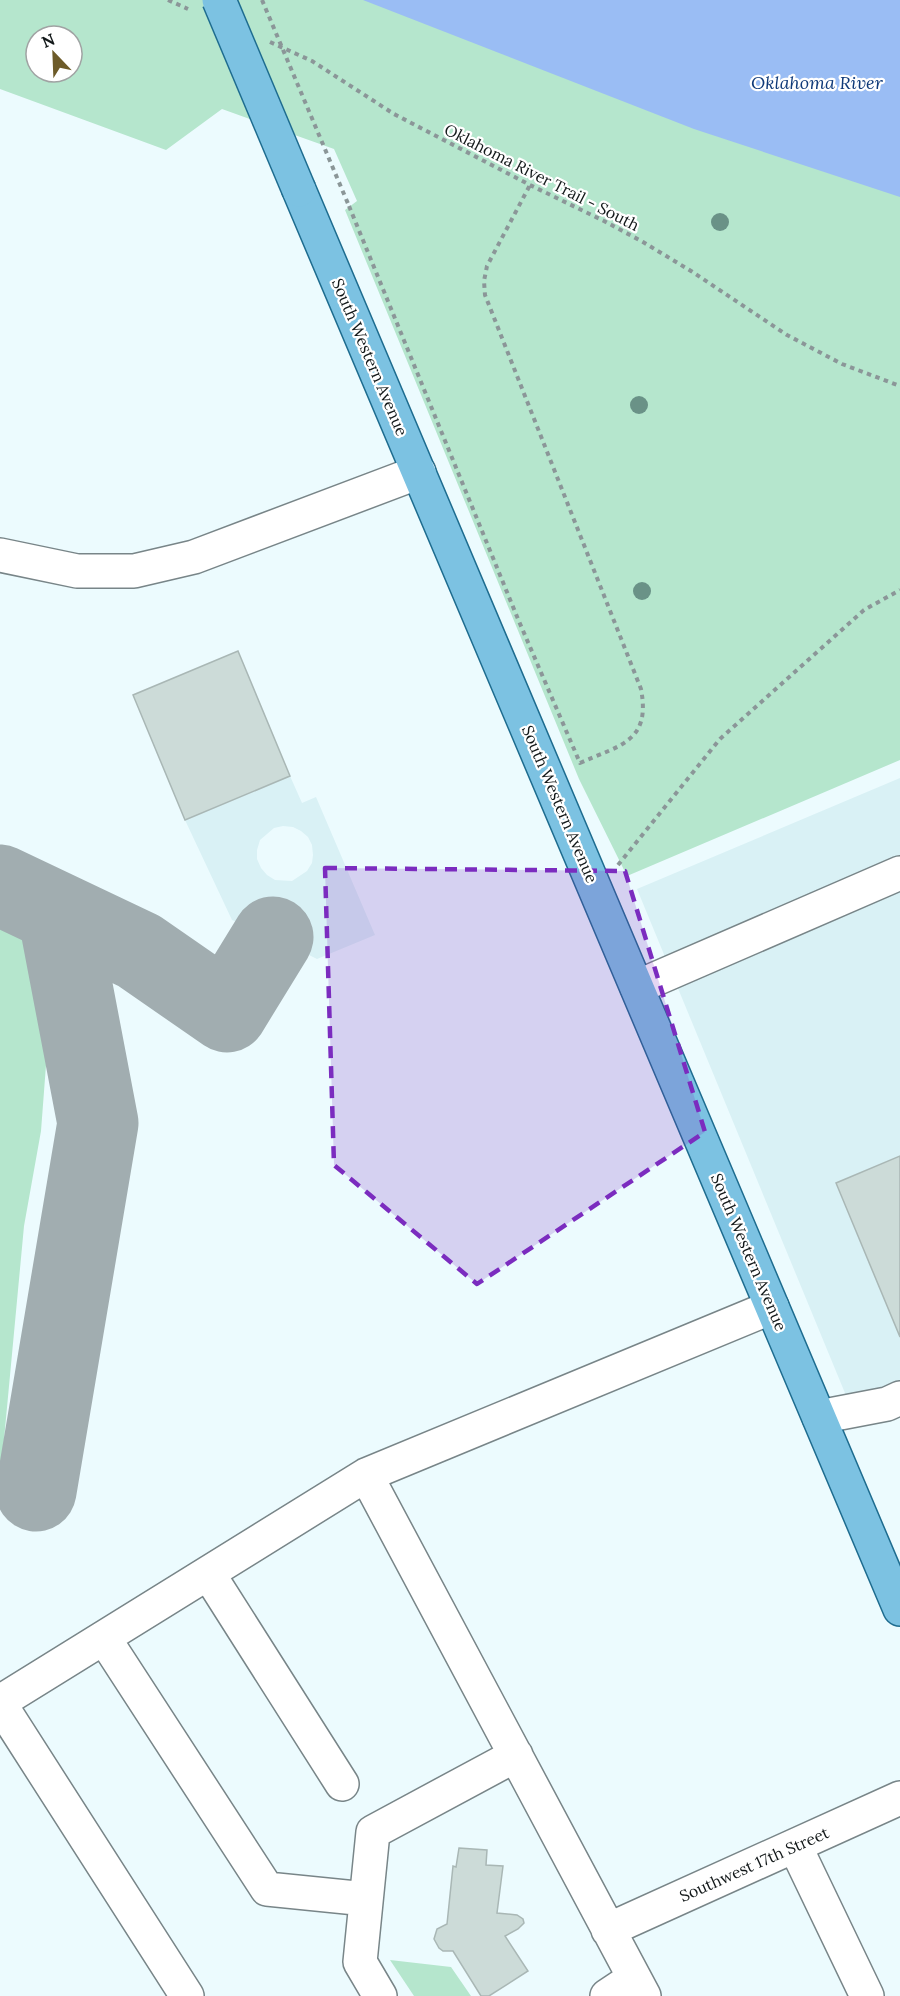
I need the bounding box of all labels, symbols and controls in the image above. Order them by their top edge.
north arrow [24,24,84,84]
text: N [39,29,58,52]
water label: Oklahoma River [751,71,884,94]
street label: Oklahoma River Trail - South [441,119,643,235]
street label: South Western Avenue [328,275,412,439]
street label: South Western Avenue [518,722,602,886]
street label: South Western Avenue [707,1170,791,1334]
street label: Southwest 17th Street [676,1822,832,1906]

